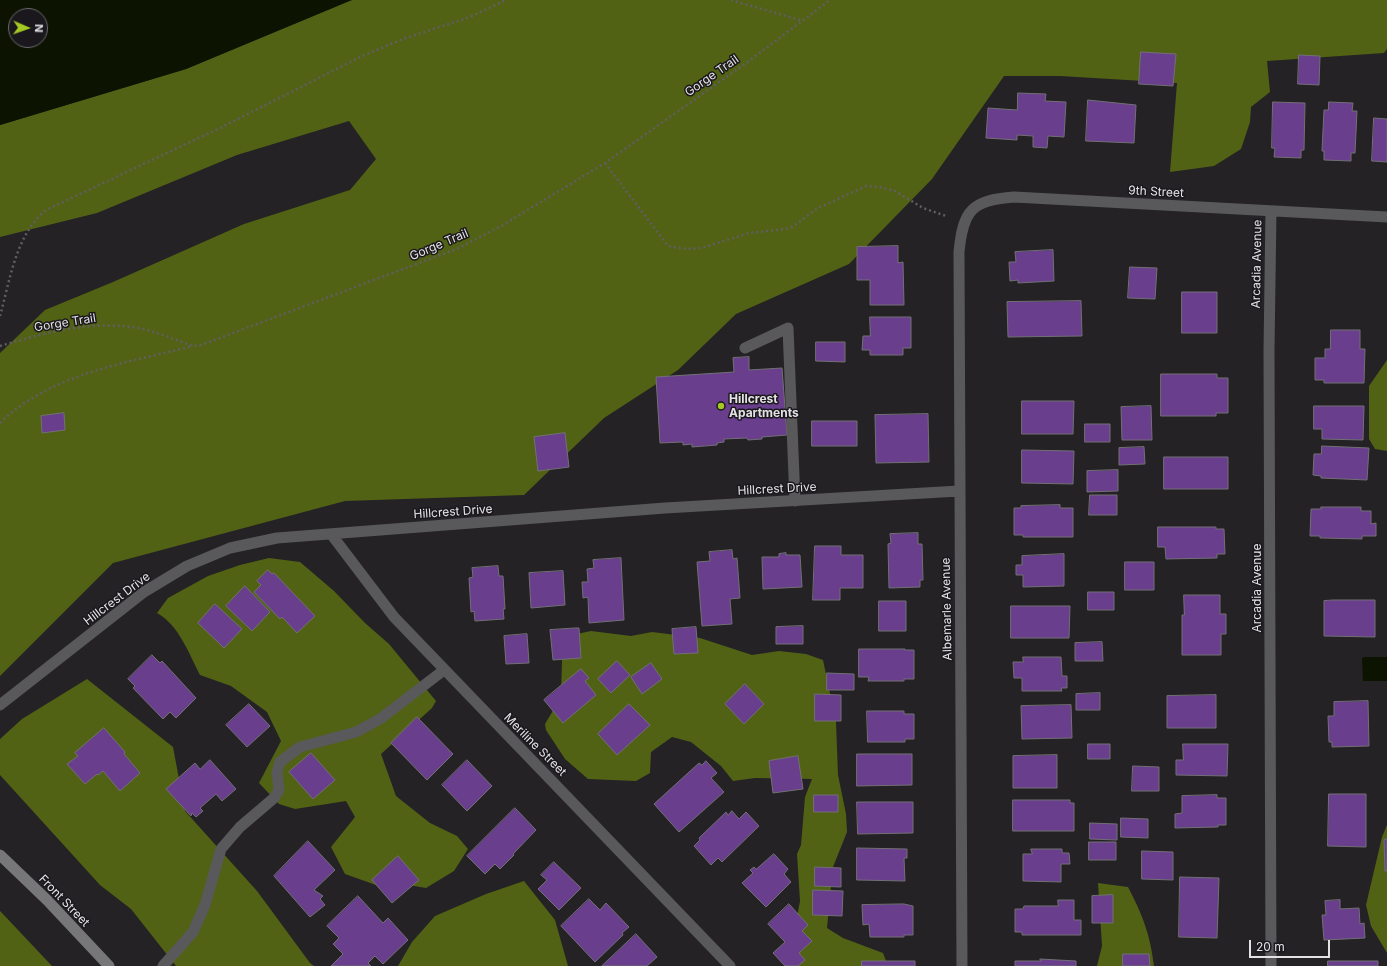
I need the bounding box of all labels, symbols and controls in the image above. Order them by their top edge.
north arrow [8,8,48,48]
text: N [32,24,46,33]
street label: Gorge Trail [682,52,742,100]
street label: 9th Street [1128,183,1184,201]
street label: Arcadia Avenue [1249,219,1265,309]
street label: Gorge Trail [407,226,471,264]
street label: Gorge Trail [33,311,97,335]
place label: Hillcrest Apartments [729,392,799,420]
marker: Hillcrest Apartments [716,401,726,411]
street label: Hillcrest Drive [737,480,817,498]
street label: Hillcrest Drive [413,502,493,522]
street label: Arcadia Avenue [1250,544,1264,632]
street label: Albemarle Avenue [939,557,955,661]
street label: Hillcrest Drive [81,569,153,629]
street label: Meriline Street [501,711,569,779]
street label: Front Street [36,872,92,930]
scale bar [1251,932,1332,958]
text: 20 m [1256,939,1285,954]

